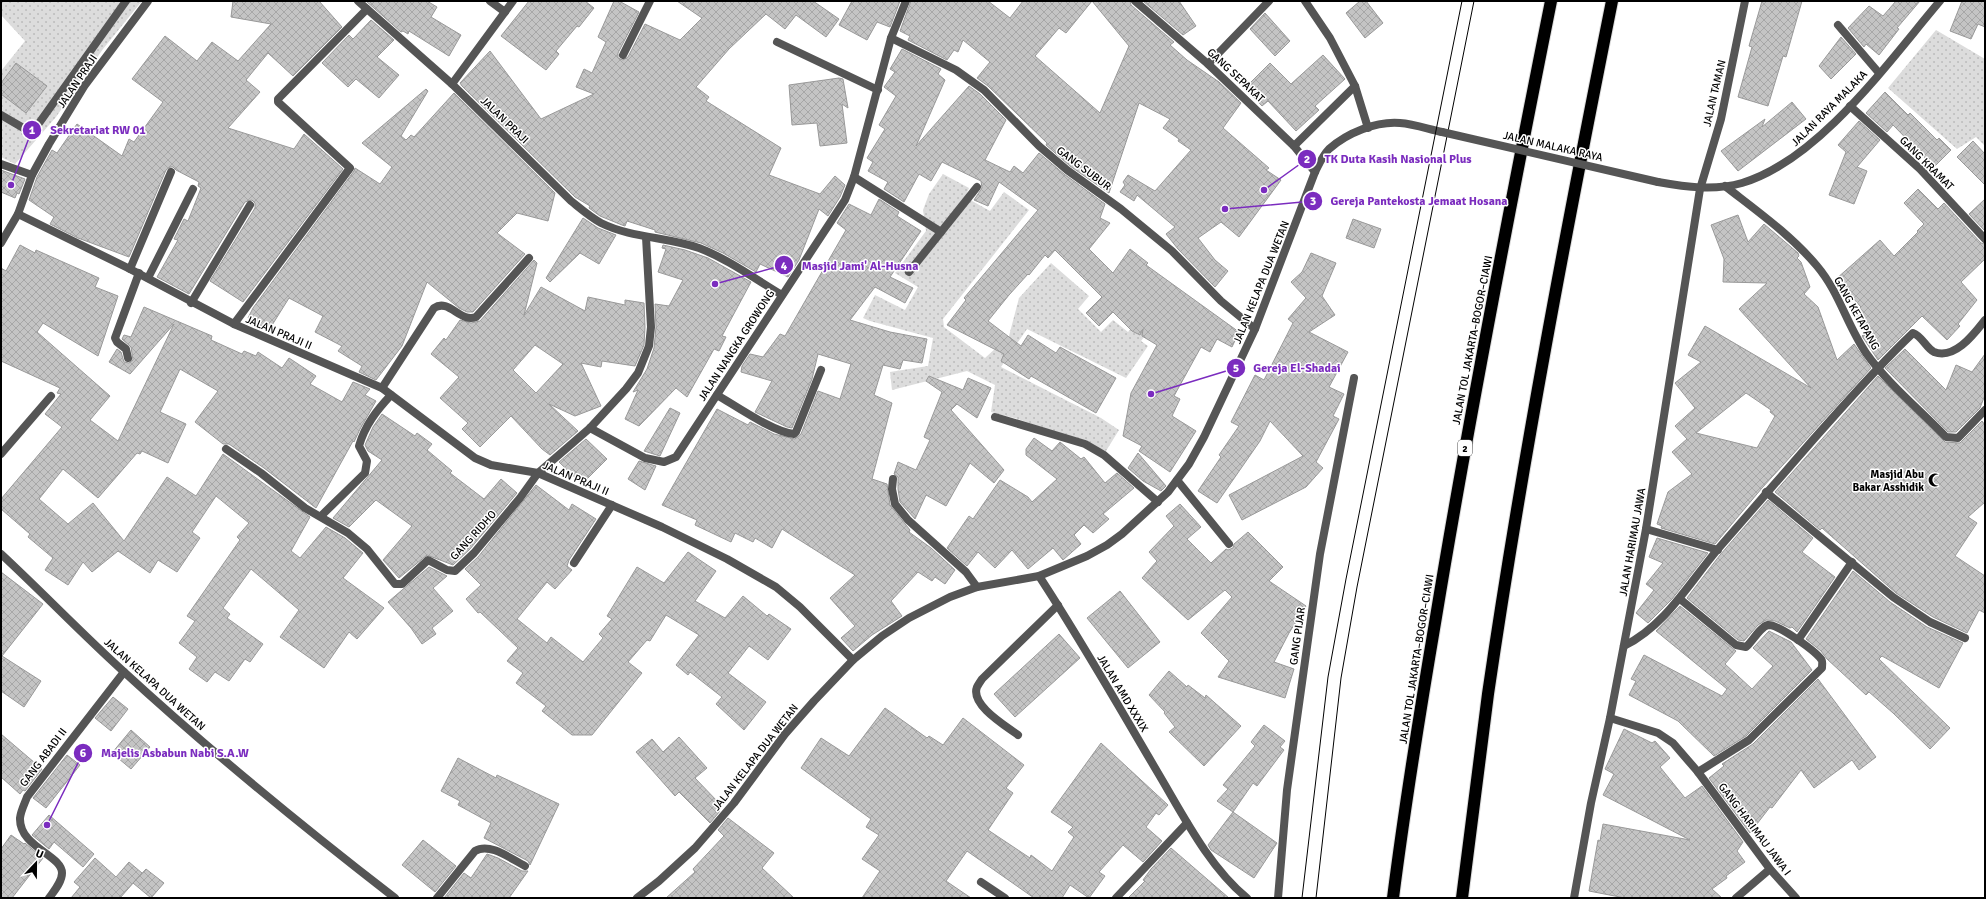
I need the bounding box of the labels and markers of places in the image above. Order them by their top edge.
callout: Sekretariat RW 01 [22,118,153,142]
callout: TK Duta Kasih Nasional Plus [1297,147,1480,171]
callout: Gereja Pantekosta Jemaat Hosana [1303,189,1516,213]
callout: Masjid Jami' Al-Husna [774,253,927,277]
callout: Gereja El-Shadai [1226,356,1349,380]
place label: Masjid Abu Bakar Asshidik [1852,468,1924,494]
mosque icon: Masjid Abu Bakar Asshidik [1927,472,1943,488]
callout: Majelis Asbabun Nabi S.A.W [73,741,257,765]

